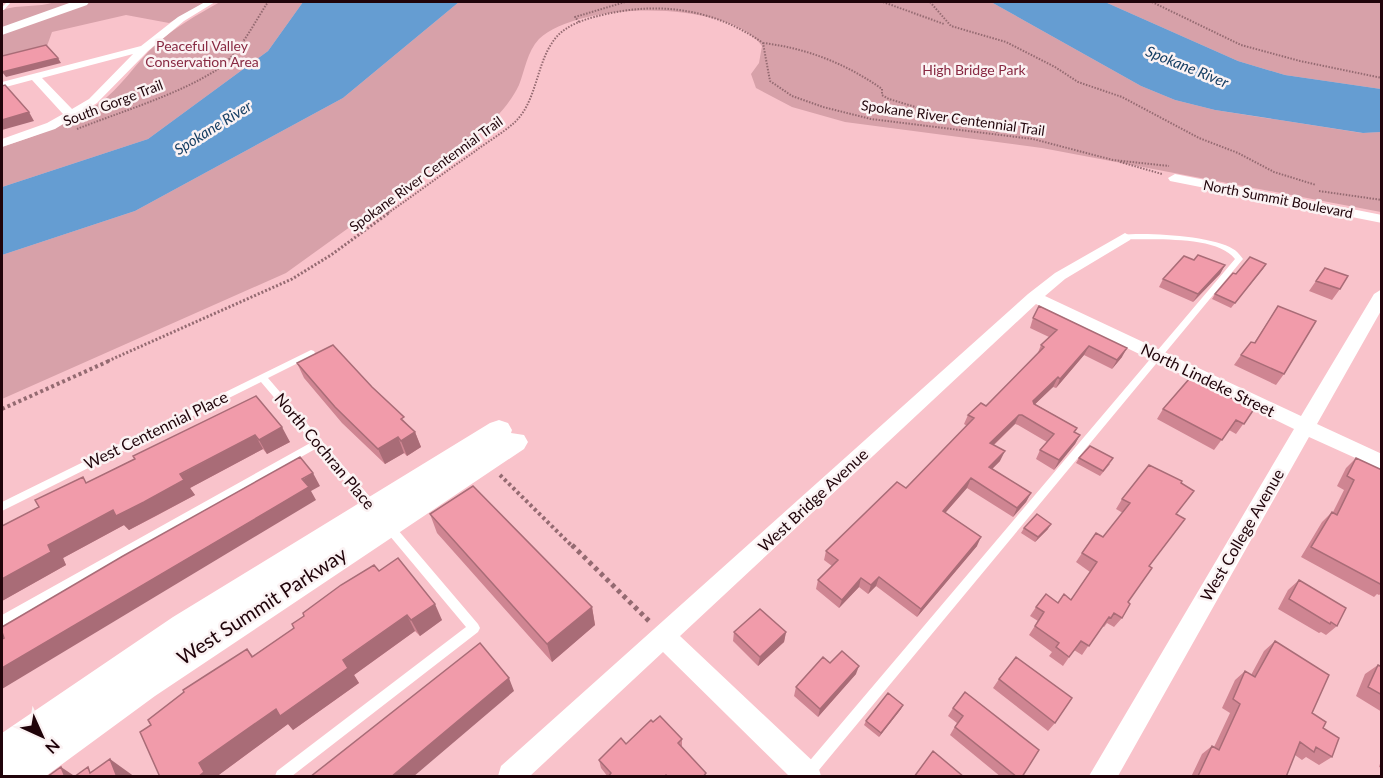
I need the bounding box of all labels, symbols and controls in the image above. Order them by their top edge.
park label: Peaceful Valley Conservation Area [145,37,259,70]
water label: Spokane River [1143,41,1232,91]
park label: High Bridge Park [922,61,1027,78]
street label: South Gorge Trail [60,76,165,129]
water label: Spokane River [171,96,255,158]
street label: Spokane River Centennial Trail [860,96,1046,139]
street label: Spokane River Centennial Trail [346,112,506,235]
street label: North Summit Boulevard [1202,176,1354,221]
street label: North Lindeke Street [1138,339,1278,420]
street label: West Centennial Place [81,386,231,473]
street label: North Cochran Place [271,389,379,513]
street label: West Bridge Avenue [754,444,871,555]
street label: West College Avenue [1196,465,1287,604]
street label: West Summit Parkway [172,541,351,669]
north arrow [12,706,72,766]
text: N [42,736,64,758]

